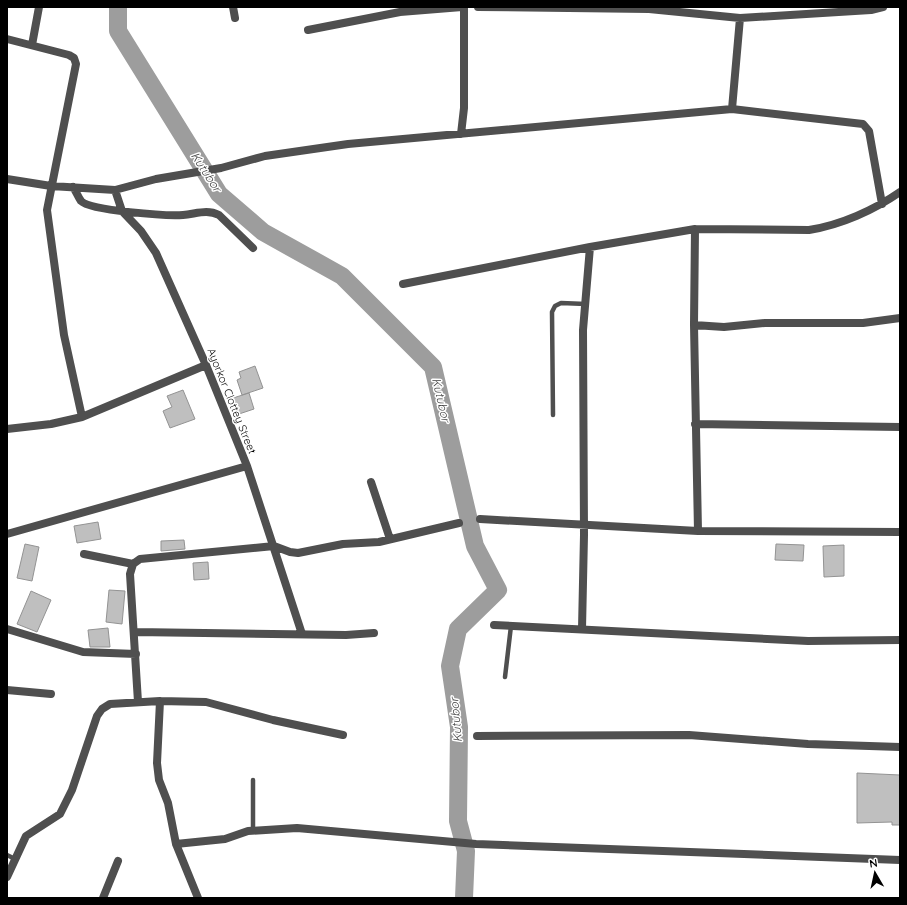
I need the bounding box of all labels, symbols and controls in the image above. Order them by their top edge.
water label: Kutubor [188,149,226,196]
street label: Ayorkor Clottey Street [204,346,260,456]
water label: Kutubor [429,376,454,425]
water label: Kutubor [446,696,465,743]
north arrow [855,853,895,893]
text: N [868,856,879,871]

